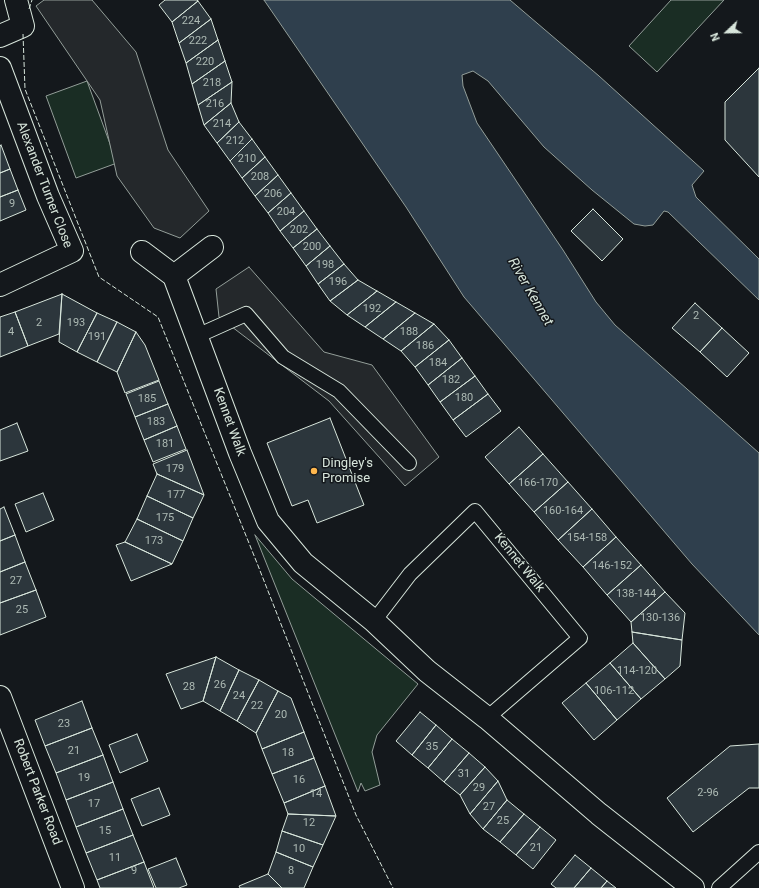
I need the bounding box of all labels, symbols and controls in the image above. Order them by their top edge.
north arrow [707,12,747,52]
house number: 224 [182,14,200,28]
text: N [708,31,723,43]
house number: 222 [189,34,207,48]
house number: 220 [196,55,214,69]
house number: 218 [203,76,221,90]
house number: 216 [206,97,224,111]
house number: 214 [213,117,231,131]
street label: Alexander Turner Close [13,120,75,250]
house number: 212 [226,134,244,148]
house number: 210 [238,152,256,166]
house number: 208 [251,170,269,184]
house number: 206 [264,187,282,201]
house number: 9 [9,197,15,211]
house number: 204 [277,205,295,219]
house number: 202 [290,223,308,237]
house number: 200 [303,240,321,254]
water label: River Kennet [504,255,556,329]
house number: 198 [316,258,334,272]
house number: 196 [329,275,347,289]
house number: 192 [363,302,381,316]
house number: 2 [693,309,699,323]
house number: 2 [36,316,42,330]
house number: 193 [67,316,85,330]
house number: 4 [8,325,14,339]
house number: 188 [400,325,418,339]
house number: 191 [88,330,106,344]
house number: 186 [416,339,434,353]
house number: 184 [429,356,447,370]
house number: 182 [442,373,460,387]
street label: Kennet Walk [209,386,249,458]
house number: 180 [455,391,473,405]
house number: 185 [138,392,156,406]
house number: 183 [147,415,165,429]
house number: 181 [156,437,174,451]
place label: Dingley's Promise [322,456,373,487]
house number: 179 [166,462,184,476]
marker: Dingley's Promise [309,466,319,476]
house number: 166-170 [518,476,558,490]
house number: 177 [167,488,185,502]
house number: 160-164 [543,504,583,518]
house number: 175 [156,511,174,525]
street label: Kennet Walk [490,530,548,596]
house number: 154-158 [567,531,607,545]
house number: 173 [145,534,163,548]
house number: 146-152 [592,559,632,573]
house number: 27 [10,574,22,588]
house number: 138-144 [616,587,656,601]
house number: 25 [16,603,28,617]
house number: 130-136 [640,611,680,625]
house number: 114-120 [617,664,657,678]
house number: 26 [214,678,226,692]
house number: 28 [183,680,195,694]
house number: 106-112 [594,684,634,698]
house number: 24 [233,689,245,703]
house number: 22 [251,699,263,713]
house number: 20 [275,708,287,722]
house number: 23 [58,717,70,731]
street label: Robert Parker Road [10,737,64,847]
house number: 35 [426,740,438,754]
house number: 21 [68,744,80,758]
house number: 18 [282,746,294,760]
house number: 31 [458,767,470,781]
house number: 19 [78,771,90,785]
house number: 16 [293,773,305,787]
house number: 29 [473,781,485,795]
house number: 2-96 [697,786,719,800]
house number: 14 [310,787,322,801]
house number: 17 [88,797,100,811]
house number: 27 [483,800,495,814]
house number: 25 [497,814,509,828]
house number: 12 [303,816,315,830]
house number: 15 [99,824,111,838]
house number: 21 [530,841,542,855]
house number: 10 [293,842,305,856]
house number: 11 [109,851,121,865]
house number: 9 [131,864,137,878]
house number: 8 [288,864,294,878]

